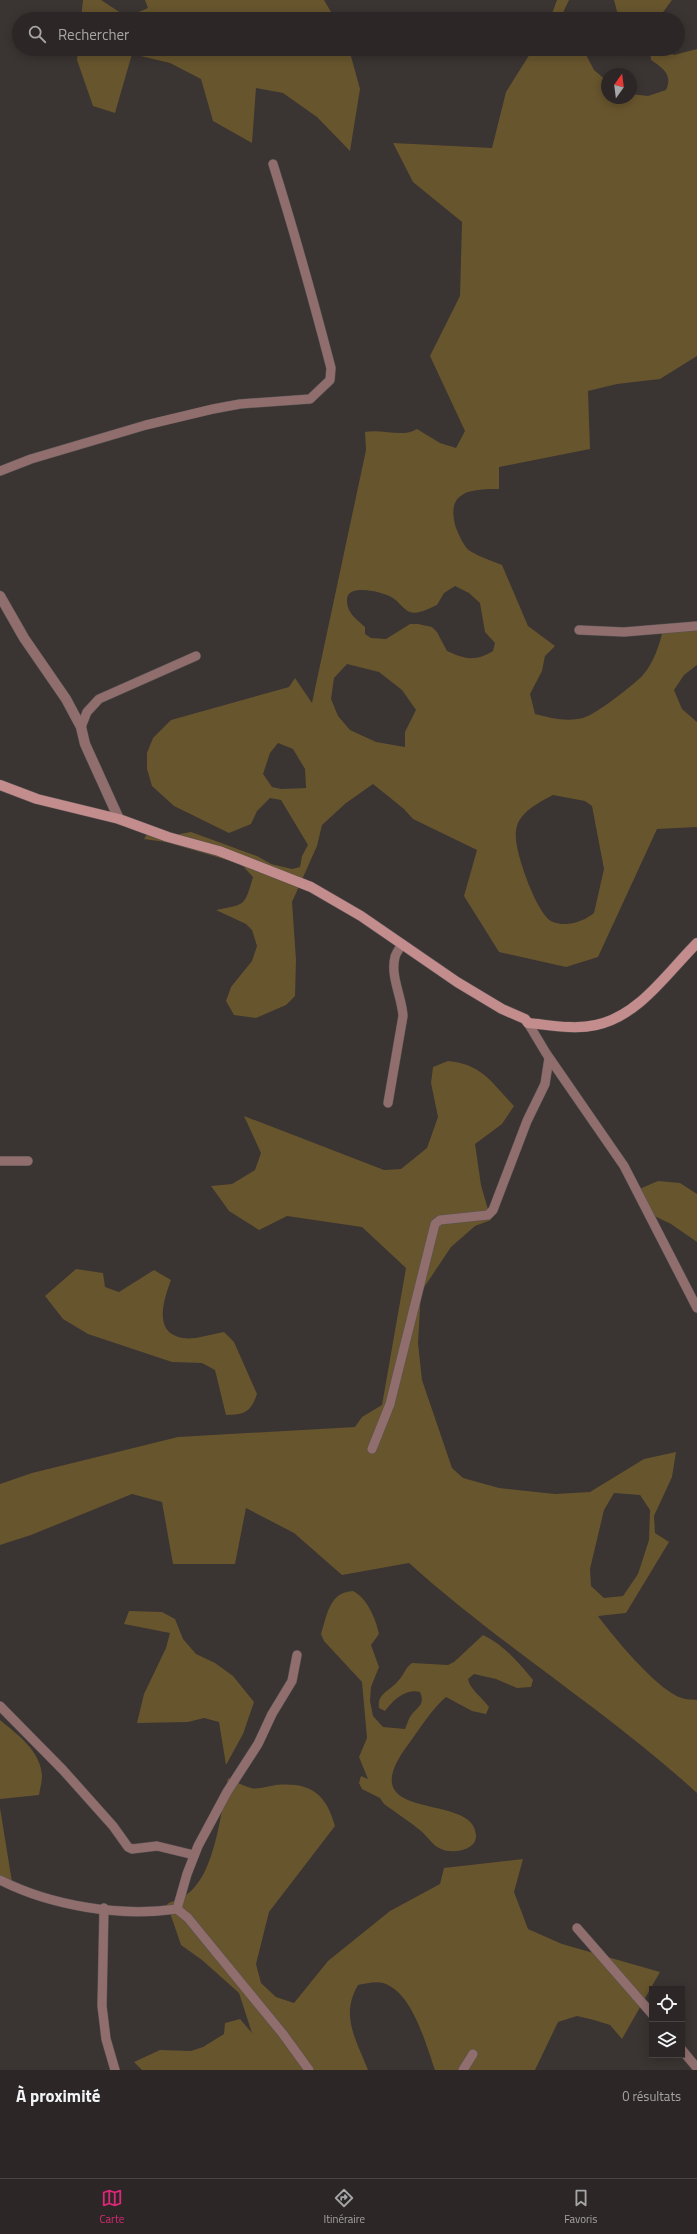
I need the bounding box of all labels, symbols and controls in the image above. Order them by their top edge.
search box [12,12,685,56]
icon: search [26,23,48,45]
text: Rechercher [58,23,129,46]
north arrow [601,68,637,104]
map controls [649,1986,685,2058]
button: locate [649,1986,685,2022]
button: layers [649,2022,685,2058]
text: À proximité [16,2083,100,2109]
text: 0 résultats [622,2086,681,2106]
tab: Carte [100,2187,124,2227]
tab: Itinéraire [324,2187,365,2227]
tab: Favoris [564,2187,597,2227]

